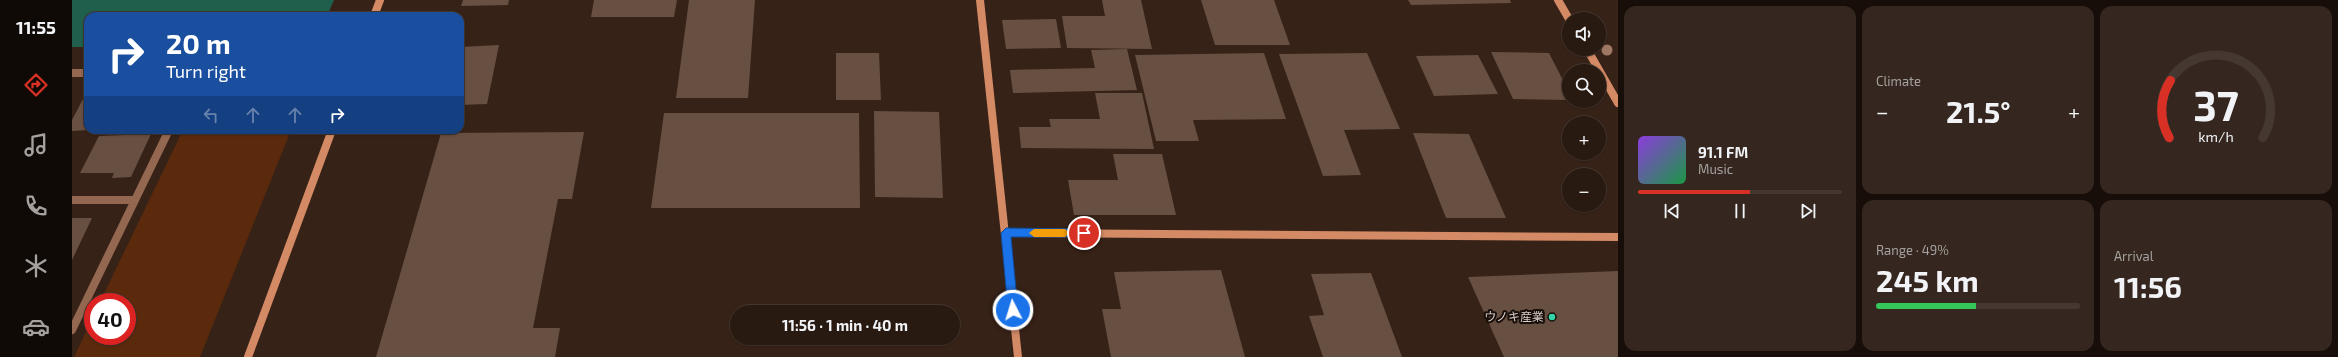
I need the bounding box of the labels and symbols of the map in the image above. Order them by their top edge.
pin [1067,216,1101,250]
position arrow [992,289,1034,331]
speed limit sign: 40 [84,293,136,345]
place label: ウノキ産業 [1484,309,1544,323]
marker: ウノキ産業 [1547,312,1557,322]

